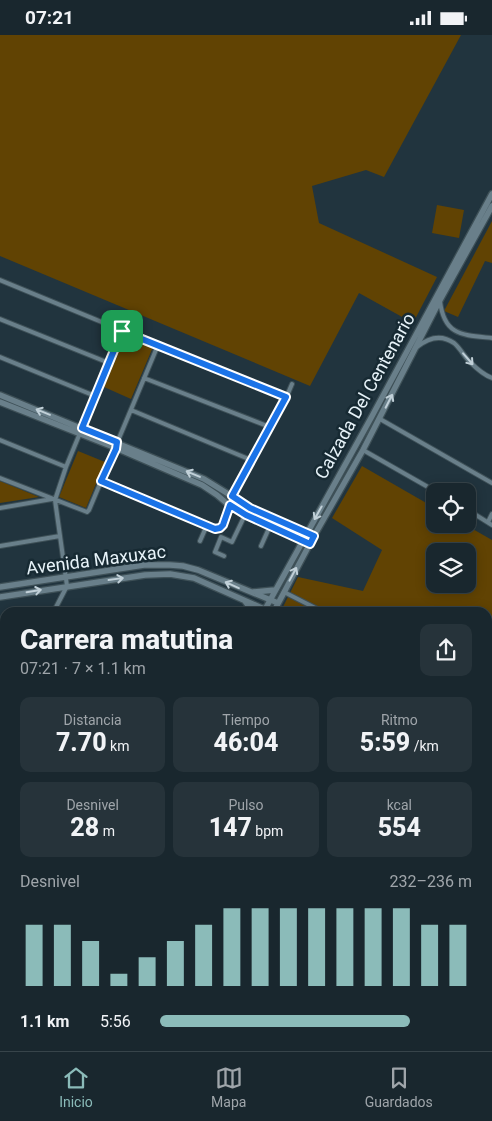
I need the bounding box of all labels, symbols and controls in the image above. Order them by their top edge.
text: 07:21 [25,6,74,29]
street label: Calzada Del Centenario [310,309,419,482]
pin [101,310,143,352]
icon: arrive [108,317,136,345]
one-way arrow [462,353,474,366]
one-way arrow [385,394,394,409]
one-way arrow [36,407,51,416]
one-way arrow [186,469,201,478]
map controls [426,483,476,593]
button: locate [426,483,476,533]
one-way arrow [313,505,322,520]
street label: Avenida Maxuxac [25,541,167,578]
button: layers [426,543,476,593]
one-way arrow [289,567,299,582]
one-way arrow [107,574,123,584]
one-way arrow [225,580,240,589]
one-way arrow [25,586,41,596]
text: Carrera matutina [20,623,233,656]
button: share [420,624,472,676]
text: 07:21 · 7 × 1.1 km [20,659,146,678]
text: Distancia [64,712,122,728]
text: Tiempo [222,712,270,728]
text: Ritmo [381,712,418,728]
text: 7.70 [56,728,107,757]
text: 46:04 [214,728,278,757]
text: 5:59 [360,728,410,757]
text: km [107,738,129,754]
text: /km [410,738,439,754]
text: Desnivel [66,797,119,813]
text: Pulso [228,797,264,813]
text: kcal [387,797,412,813]
text: 28 [70,813,99,842]
text: 147 [209,813,252,842]
text: 554 [378,813,421,842]
text: m [99,823,115,839]
text: bpm [252,823,283,839]
text: Desnivel [20,872,80,891]
text: 232–236 m [390,872,472,891]
text: 1.1 km [20,1012,69,1031]
text: 5:56 [100,1012,131,1031]
tab: Inicio [59,1064,93,1110]
tab: Mapa [211,1064,246,1110]
tab: Guardados [365,1064,433,1110]

